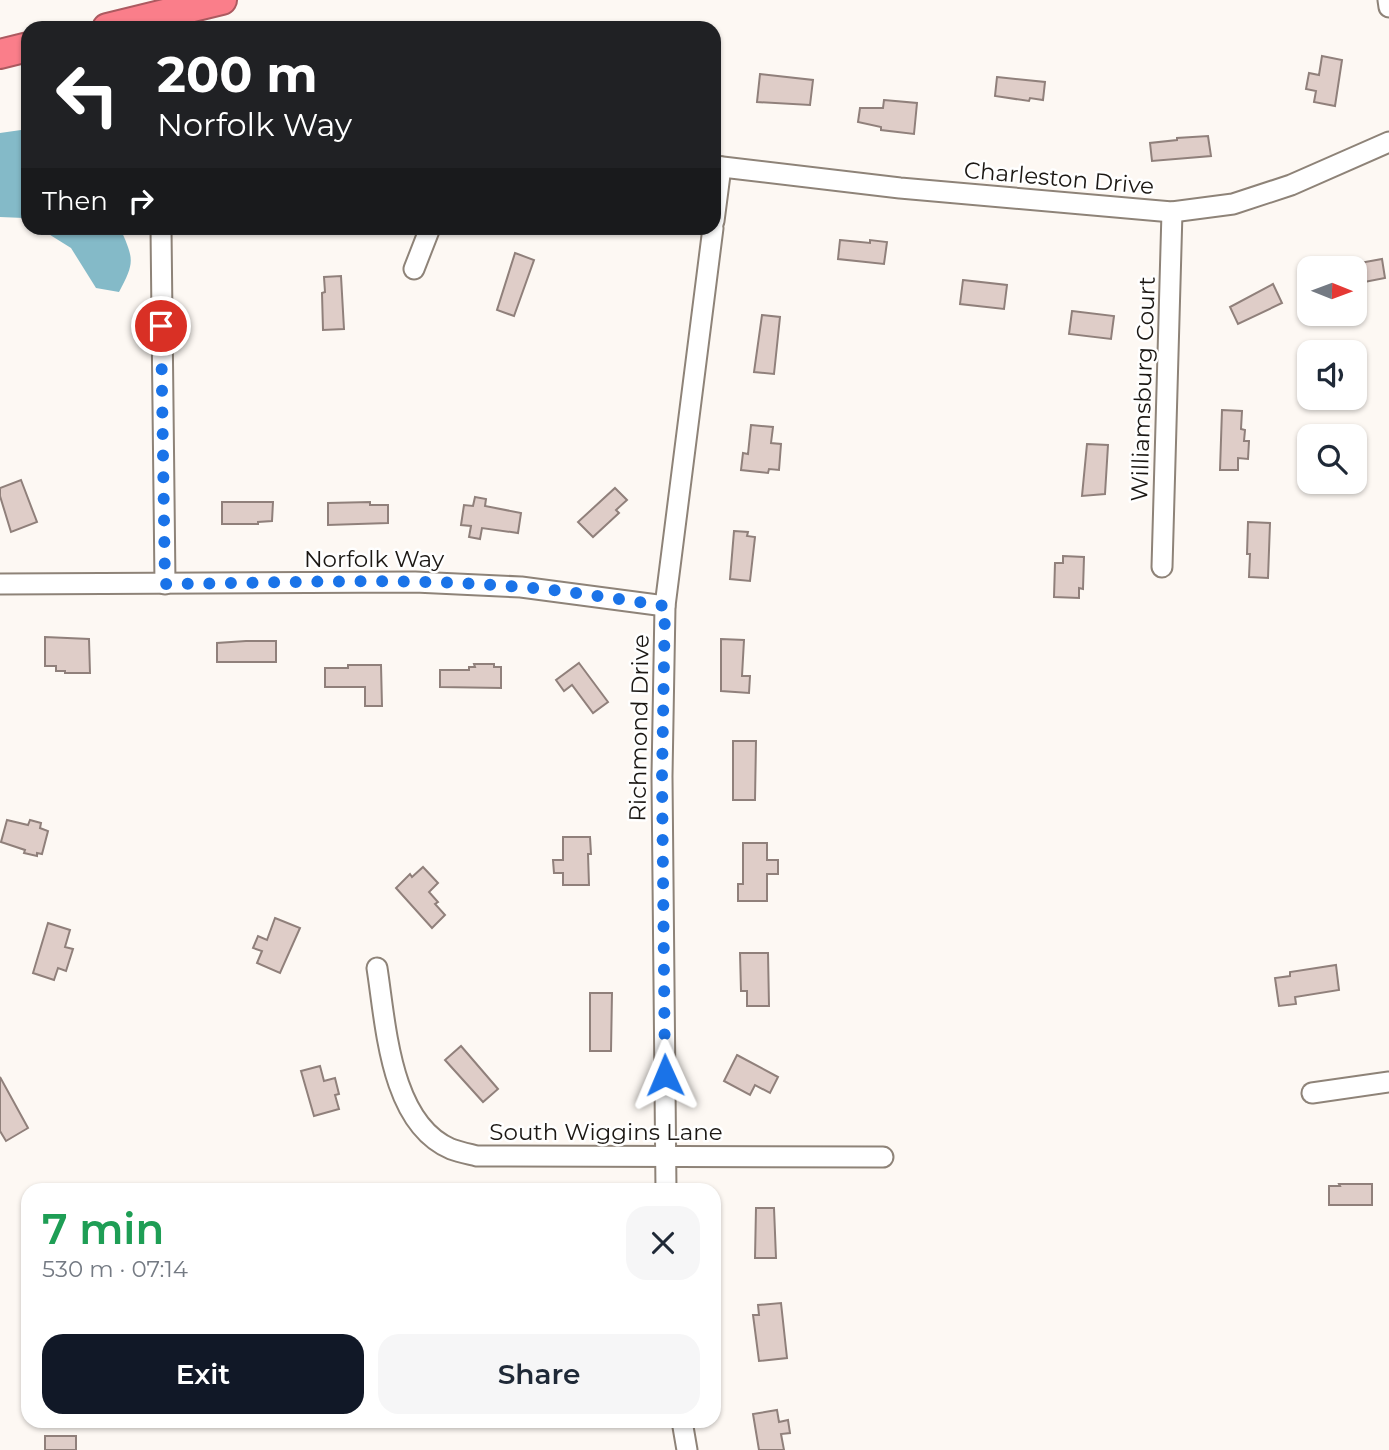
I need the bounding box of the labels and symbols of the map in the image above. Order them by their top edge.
street label: Charleston Drive [963,156,1155,200]
north arrow [1297,256,1367,326]
street label: Williamsburg Court [1125,276,1161,502]
pin [131,296,191,356]
street label: Norfolk Way [304,545,445,573]
street label: Richmond Drive [623,634,655,822]
position arrow [628,1038,702,1112]
street label: South Wiggins Lane [489,1118,723,1146]

